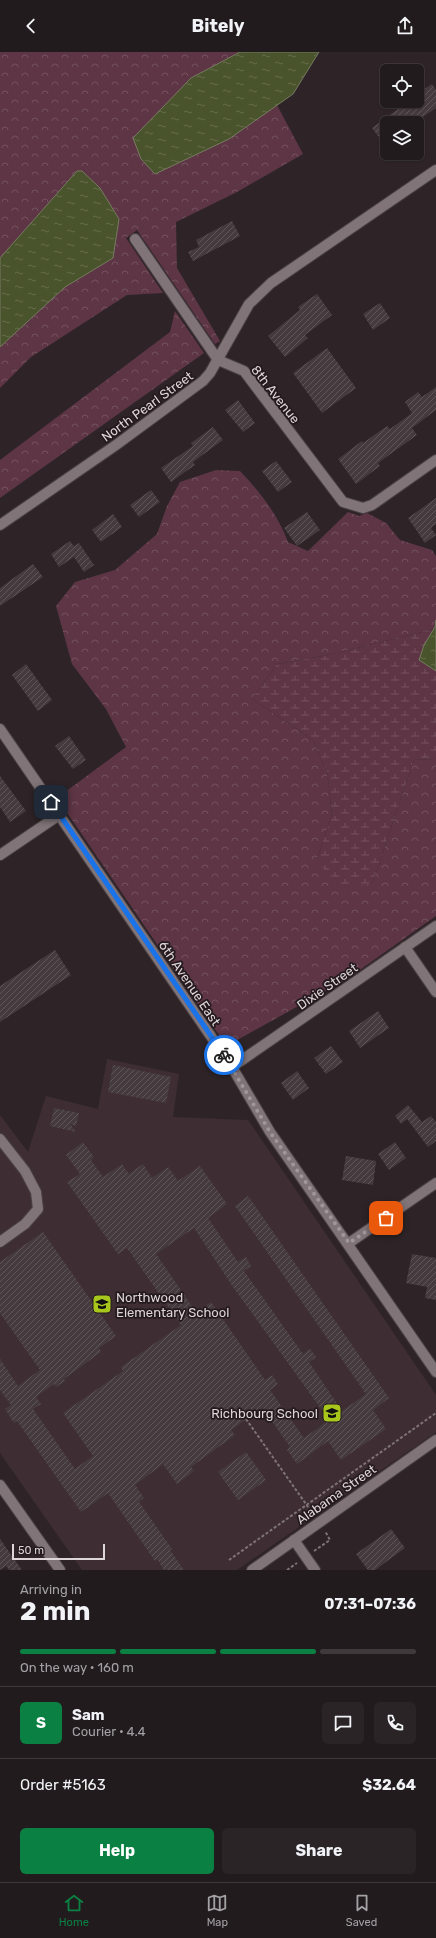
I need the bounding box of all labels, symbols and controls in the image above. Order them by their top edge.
icon: back [20,15,42,37]
text: Bitely [192,15,244,37]
icon: share [394,15,416,37]
map controls [380,64,424,160]
button: locate [380,64,424,108]
button: layers [380,116,424,160]
street label: 8th Avenue [248,362,303,426]
street label: North Pearl Street [99,368,196,445]
pin [34,785,68,819]
icon: home [40,791,62,813]
street label: 6th Avenue East [156,938,224,1029]
street label: Dixie Street [294,960,360,1013]
courier [204,1035,244,1075]
icon: bike [213,1044,235,1066]
pin [369,1201,403,1235]
icon: bag [375,1207,397,1229]
place label: Northwood Elementary School [116,1290,229,1320]
school or university icon: Northwood Elementary School [91,1293,113,1315]
school or university icon: Richbourg School [321,1402,343,1424]
place label: Richbourg School [211,1406,318,1422]
street label: Alabama Street [294,1461,379,1527]
scale bar [12,1542,105,1561]
text: 50 m [18,1544,44,1557]
text: Arriving in [20,1582,82,1597]
text: 07:31–07:36 [324,1595,416,1613]
text: 2 min [20,1596,90,1627]
text: On the way · 160 m [20,1660,134,1675]
button: chat [322,1702,364,1744]
button: phone [374,1702,416,1744]
text: Sam [72,1706,105,1724]
text: S [36,1714,46,1732]
text: Courier · 4.4 [72,1724,146,1739]
text: Order #5163 [20,1776,106,1794]
text: $32.64 [362,1776,416,1794]
button: Help [20,1828,214,1874]
button: Share [222,1828,416,1874]
tab: Home [59,1892,89,1929]
tab: Map [206,1892,228,1929]
tab: Saved [346,1892,377,1929]

